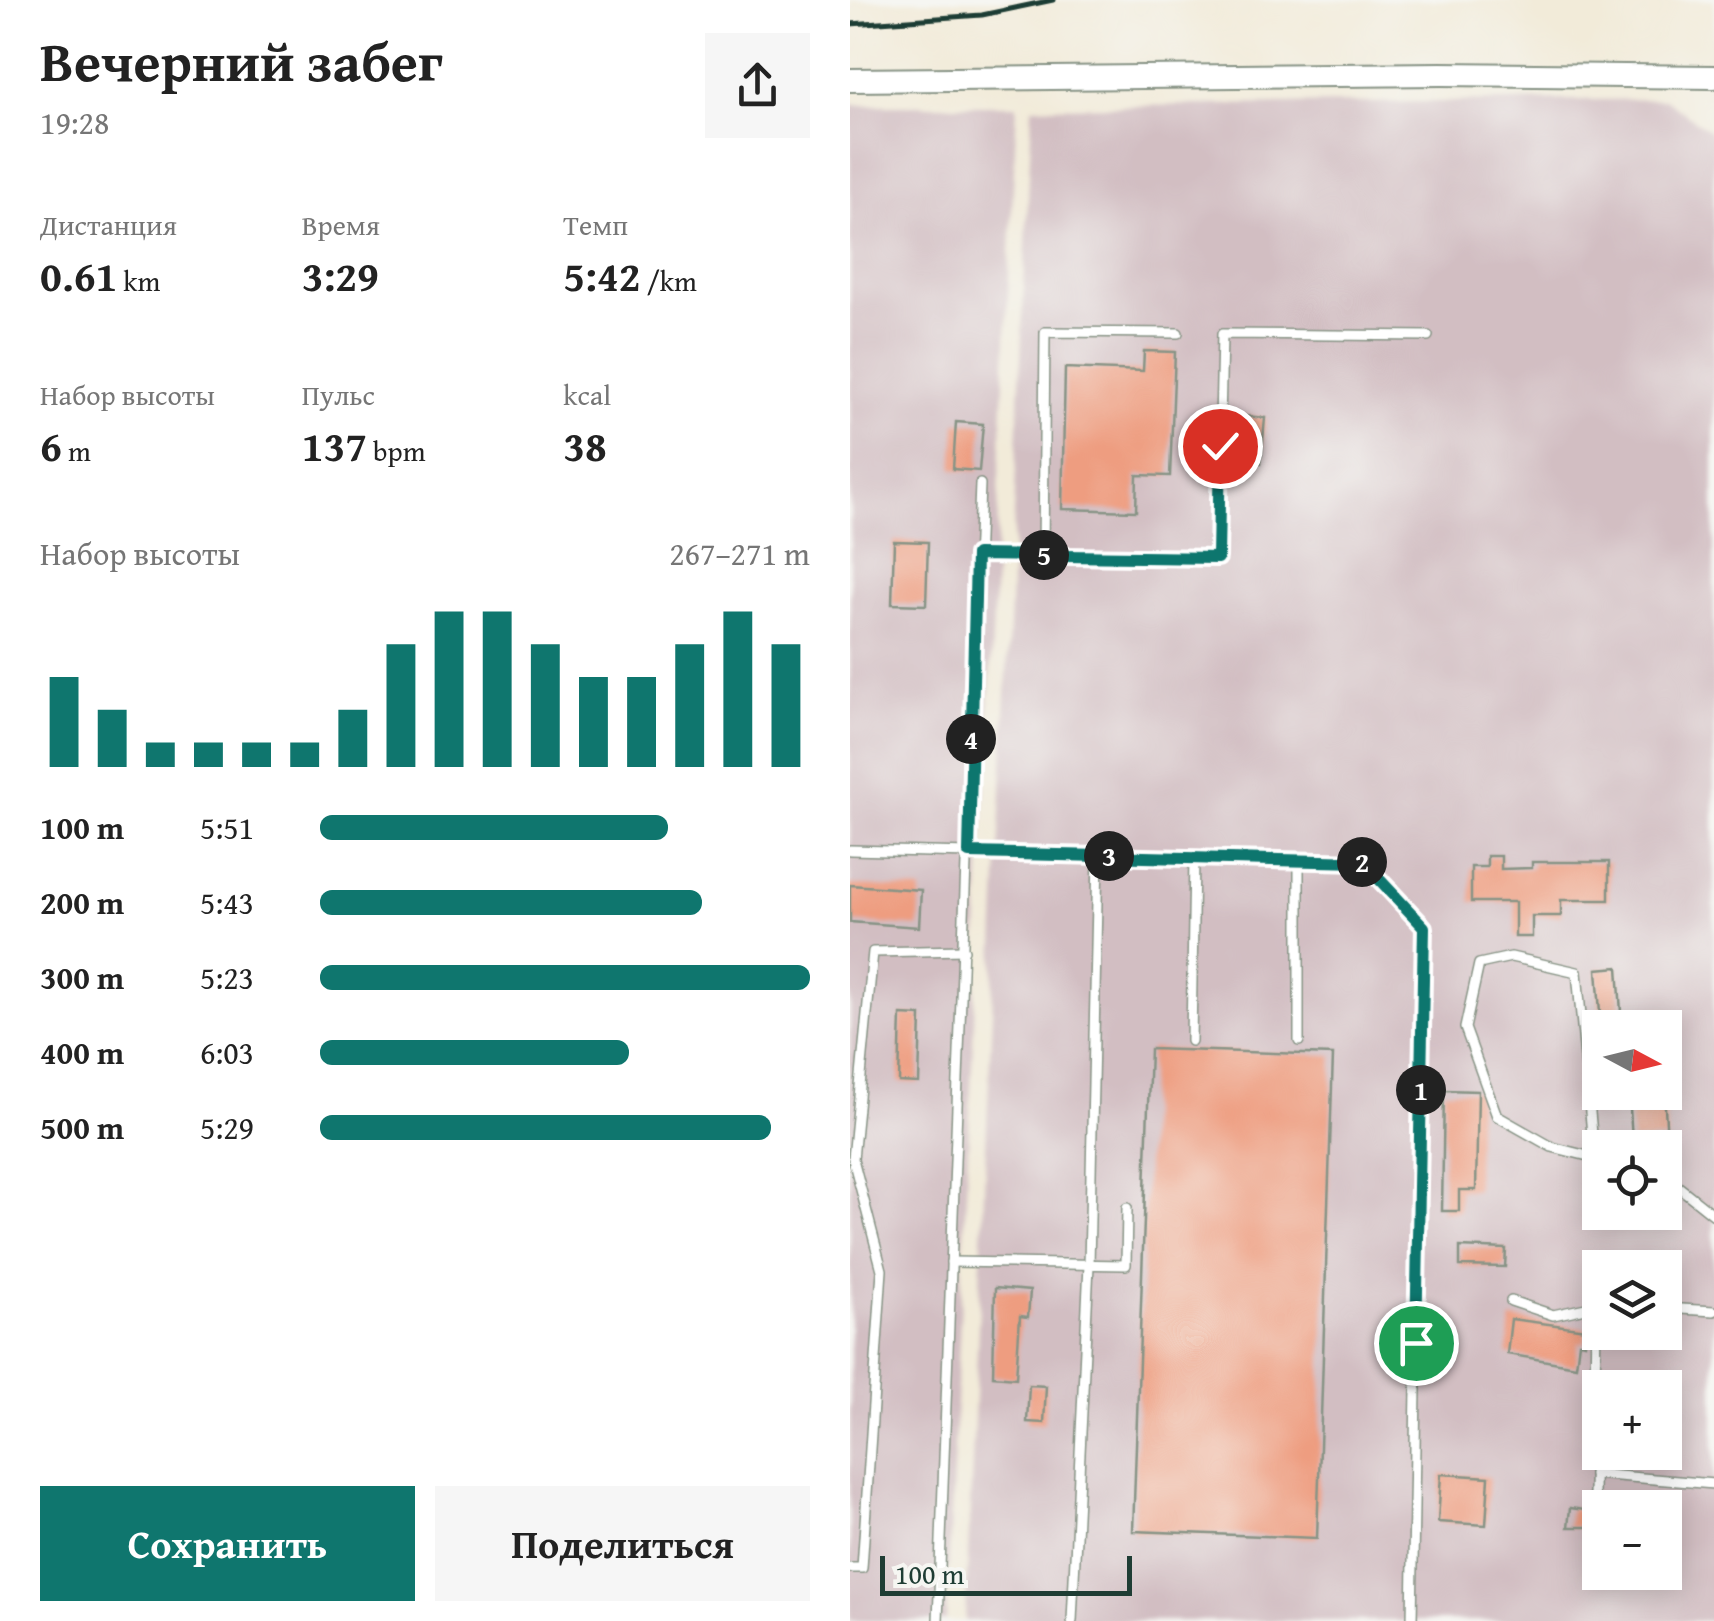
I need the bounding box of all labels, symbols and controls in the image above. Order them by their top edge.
text: Вечерний забег [40,21,443,101]
button: share [705,33,810,138]
text: 19:28 [40,99,109,146]
text: Дистанция [40,204,177,245]
text: Время [302,204,380,245]
text: Темп [563,204,628,245]
text: 0.61 [40,245,117,306]
text: 3:29 [302,245,379,306]
text: 5:42 [563,245,640,306]
text: km [117,260,160,301]
text: /km [640,260,697,301]
text: Набор высоты [40,374,215,415]
text: Пульс [302,374,375,415]
text: kcal [563,374,611,415]
pin [1178,404,1263,489]
text: 6 [40,415,62,476]
text: 137 [302,415,367,476]
text: 38 [563,415,607,476]
icon: check [1193,419,1248,474]
text: m [62,430,91,471]
text: bpm [367,430,426,471]
text: Набор высоты [40,530,240,577]
text: 267–271 m [669,530,810,577]
pin: 5 [1019,530,1069,580]
text: 5 [1037,534,1051,575]
pin: 4 [946,714,996,764]
text: 4 [964,718,978,759]
text: 100 m [40,804,124,851]
text: 5:51 [200,804,254,851]
pin: 3 [1084,831,1134,881]
text: 3 [1102,835,1116,876]
pin: 2 [1337,837,1387,887]
text: 2 [1355,841,1369,882]
text: 200 m [40,879,124,926]
text: 5:43 [200,879,254,926]
text: 300 m [40,954,124,1001]
text: 5:23 [200,954,254,1001]
north arrow [1582,1010,1682,1110]
map controls [1582,1010,1682,1590]
text: 400 m [40,1029,124,1076]
text: 6:03 [200,1029,254,1076]
pin: 1 [1396,1065,1446,1115]
text: 1 [1414,1069,1428,1110]
text: 500 m [40,1104,124,1151]
text: 5:29 [200,1104,254,1151]
button: locate [1582,1130,1682,1230]
button: layers [1582,1250,1682,1350]
pin [1374,1301,1459,1386]
icon: arrive [1389,1316,1444,1371]
button: + [1582,1370,1682,1470]
button: Сохранить [40,1486,415,1601]
button: Поделиться [435,1486,810,1601]
button: − [1582,1490,1682,1590]
scale bar [880,1551,1132,1596]
text: 100 m [895,1553,964,1594]

